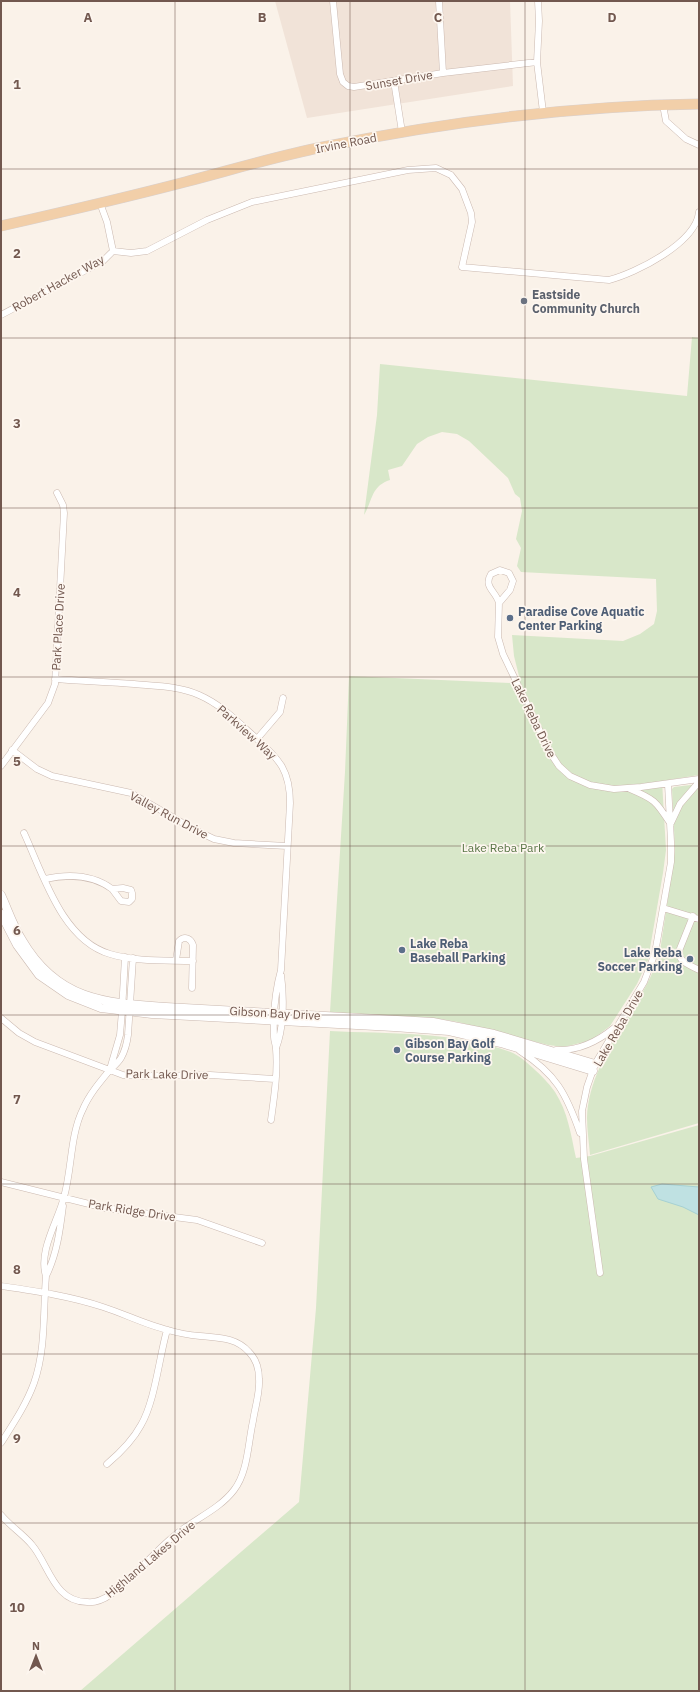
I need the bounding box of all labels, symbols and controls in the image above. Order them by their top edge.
text: A [84,9,93,26]
text: B [258,9,267,26]
text: C [434,9,443,26]
text: D [607,9,617,26]
street label: Sunset Drive [364,67,434,93]
text: 1 [13,76,21,93]
street label: Irvine Road [314,130,378,156]
text: 2 [13,245,21,262]
street label: Robert Hacker Way [9,251,107,315]
place label: Eastside Community Church [532,287,640,316]
marker: Eastside Community Church [519,296,529,306]
text: 3 [13,415,21,432]
street label: Park Place Drive [48,583,68,671]
text: 4 [13,584,21,601]
place label: Paradise Cove Aquatic Center Parking [518,604,644,633]
marker: Paradise Cove Aquatic Center Parking [505,613,515,623]
street label: Lake Reba Drive [508,676,560,760]
street label: Parkview Way [214,702,280,763]
text: 5 [13,753,21,770]
street label: Valley Run Drive [127,788,211,842]
park label: Lake Reba Park [462,840,545,855]
text: 6 [13,922,21,939]
place label: Lake Reba Baseball Parking [410,936,506,965]
marker: Lake Reba Baseball Parking [397,945,407,955]
place label: Lake Reba Soccer Parking [598,945,682,974]
marker: Lake Reba Soccer Parking [685,954,695,964]
street label: Lake Reba Drive [590,987,646,1069]
street label: Gibson Bay Drive [229,1003,321,1023]
place label: Gibson Bay Golf Course Parking [405,1036,495,1065]
marker: Gibson Bay Golf Course Parking [392,1045,402,1055]
street label: Park Lake Drive [125,1066,209,1082]
text: 7 [13,1091,21,1108]
street label: Park Ridge Drive [87,1196,177,1224]
text: 8 [13,1261,21,1278]
text: 9 [13,1430,21,1447]
street label: Highland Lakes Drive [102,1517,198,1601]
text: 10 [9,1599,25,1616]
north arrow [16,1636,56,1676]
text: N [32,1639,40,1653]

